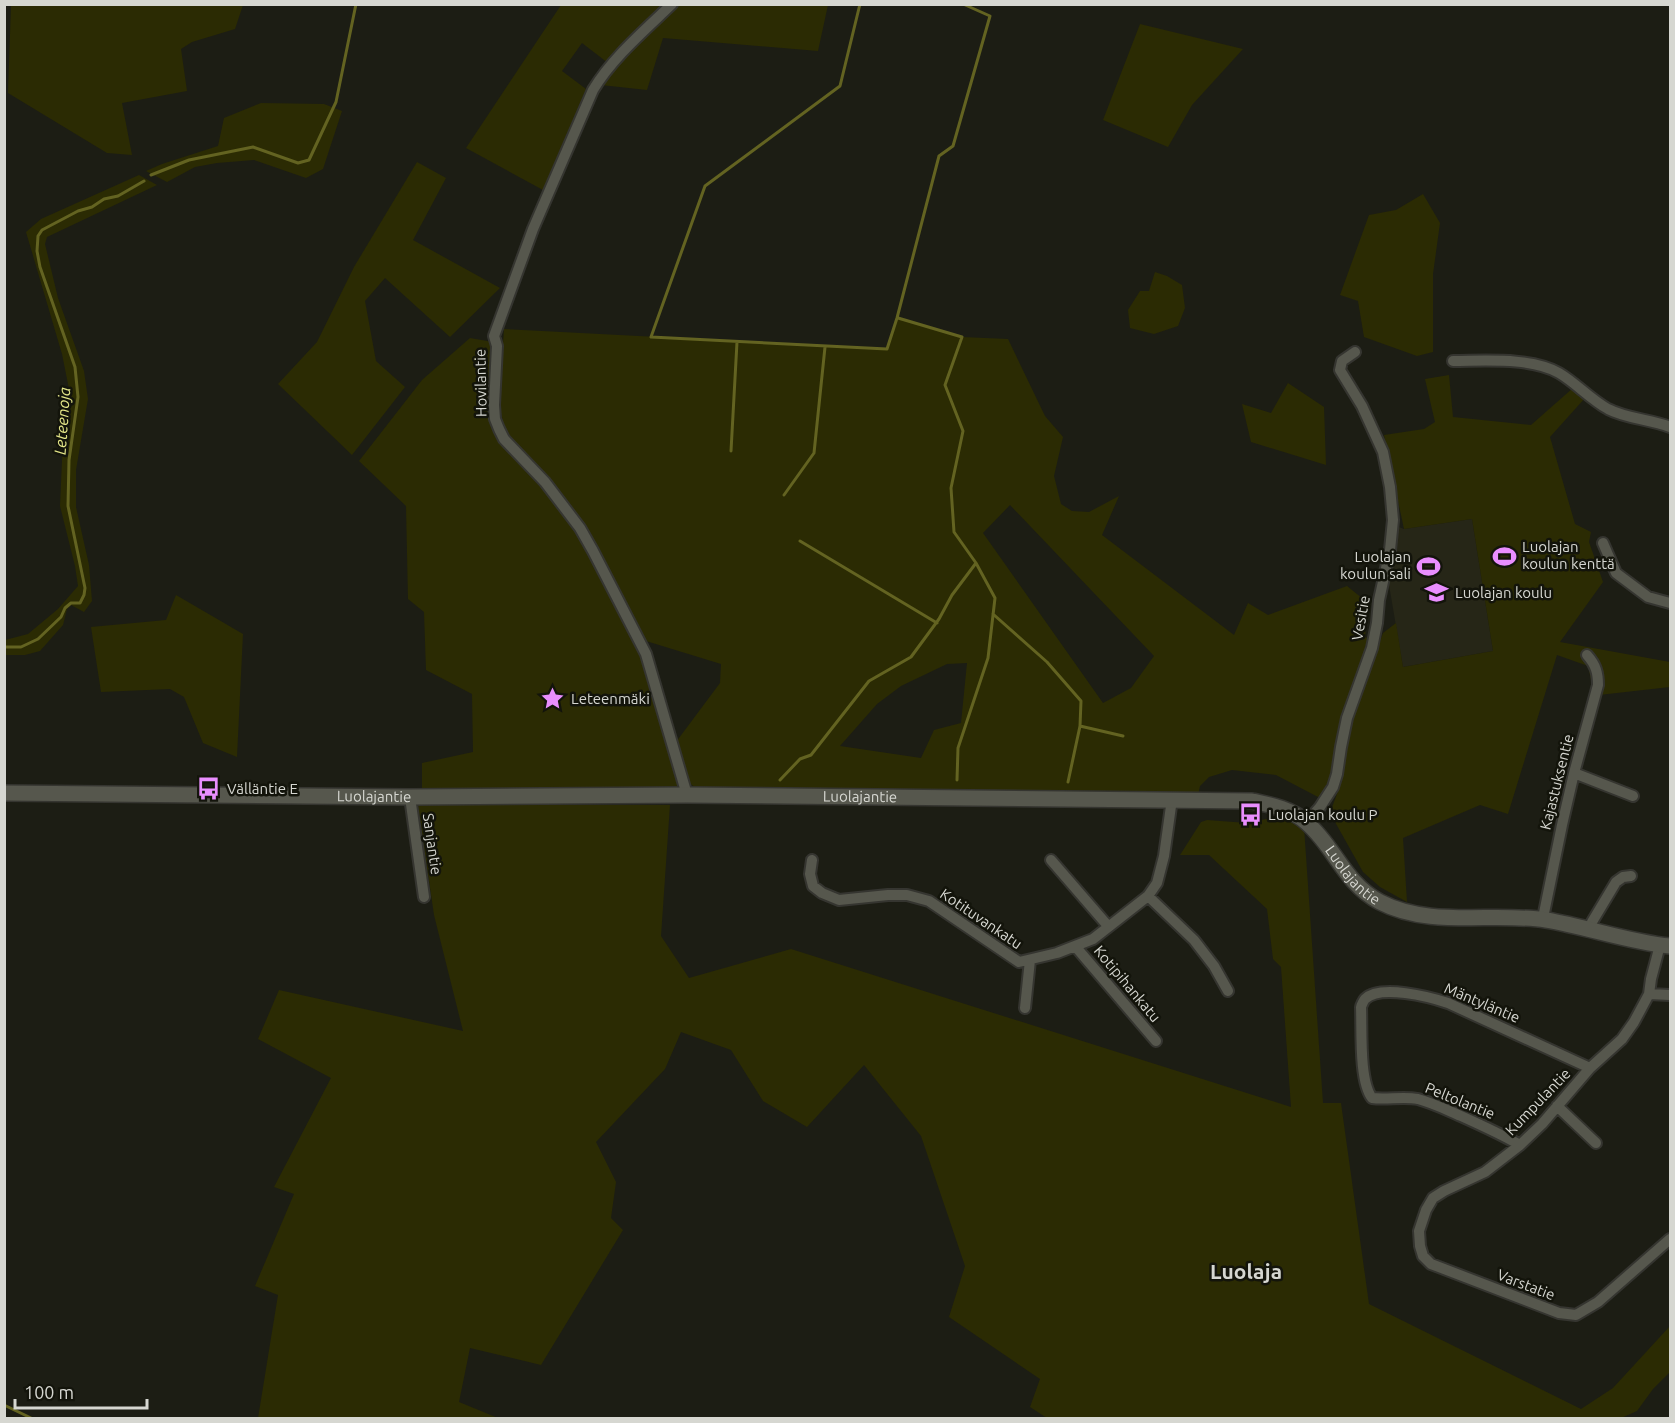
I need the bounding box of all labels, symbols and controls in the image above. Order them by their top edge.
street label: Hovilantie [471,349,490,417]
water label: Leteenoja [51,386,73,455]
place label: Luolajan koulun kenttä [1522,538,1615,572]
sports icon: Luolajan koulun kenttä [1491,543,1517,569]
place label: Luolajan koulun sali [1340,548,1411,582]
sports icon: Luolajan koulun sali [1416,553,1442,579]
school or university icon: Luolajan koulu [1424,580,1450,606]
place label: Luolajan koulu [1455,584,1552,601]
street label: Vesitie [1348,594,1373,642]
place icon: Leteenmäki [540,686,566,712]
place label: Leteenmäki [571,690,650,707]
street label: Kajastuksentie [1536,732,1577,831]
bus stop icon: Välläntie E [196,776,222,802]
place label: Välläntie E [227,780,298,797]
street label: Luolajantie [337,787,411,805]
street label: Luolajantie [823,787,897,805]
bus stop icon: Luolajan koulu P [1237,802,1263,828]
place label: Luolajan koulu P [1268,806,1378,823]
street label: Sanjantie [420,812,445,876]
street label: Luolajantie [1322,842,1383,908]
street label: Kotituvankatu [937,885,1025,952]
street label: Kotipihankatu [1091,942,1164,1025]
street label: Mäntyläntie [1442,979,1523,1026]
street label: Kumpulantie [1502,1065,1574,1138]
street label: Peltolantie [1423,1079,1497,1122]
district label: Luolaja [1210,1259,1282,1283]
street label: Varstatie [1495,1266,1558,1303]
scale bar [15,1372,147,1410]
text: 100 m [24,1382,74,1402]

